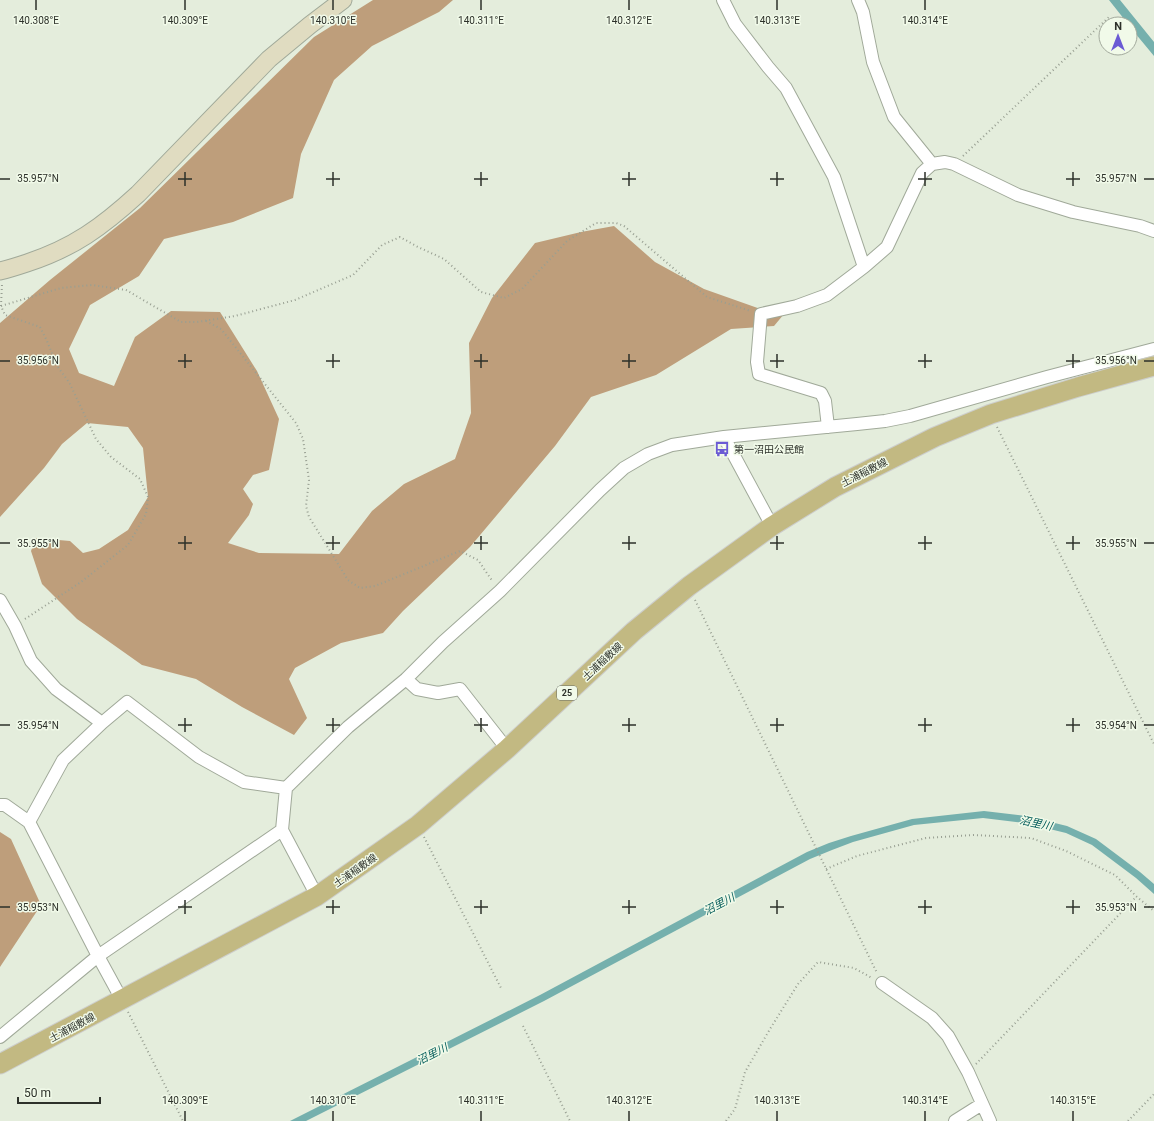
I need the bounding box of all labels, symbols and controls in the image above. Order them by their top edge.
text: 140.308°E [13,15,59,26]
text: 140.309°E [162,15,208,26]
text: 140.310°E [310,15,356,26]
text: 140.311°E [458,15,504,26]
text: 140.312°E [606,15,652,26]
text: 140.313°E [754,15,800,26]
text: 140.314°E [902,15,948,26]
north arrow [1098,16,1138,56]
text: N [1114,20,1122,33]
text: 35.957°N [17,173,59,184]
text: 35.957°N [1095,173,1137,184]
text: 35.956°N [17,355,59,366]
text: 35.956°N [1095,355,1137,366]
bus stop icon: 第一沼田公民館 [713,440,731,458]
place label: 第一沼田公民館 [734,444,804,455]
street label: 土浦稲敷線 [839,456,889,489]
text: 35.955°N [17,538,59,549]
text: 35.955°N [1095,538,1137,549]
street label: 土浦稲敷線 [580,640,624,682]
road number: 25 [557,686,577,700]
text: 35.954°N [17,720,59,731]
text: 35.954°N [1095,720,1137,731]
water label: 沼里川 [1018,814,1054,833]
street label: 土浦稲敷線 [332,852,379,889]
water label: 沼里川 [702,890,738,918]
text: 35.953°N [17,902,59,913]
text: 35.953°N [1095,902,1137,913]
street label: 土浦稲敷線 [48,1011,97,1044]
water label: 沼里川 [415,1041,451,1068]
scale bar [18,1079,100,1105]
text: 50 m [24,1086,51,1100]
text: 140.309°E [162,1095,208,1106]
text: 140.310°E [310,1095,356,1106]
text: 140.311°E [458,1095,504,1106]
text: 140.312°E [606,1095,652,1106]
text: 140.313°E [754,1095,800,1106]
text: 140.314°E [902,1095,948,1106]
text: 140.315°E [1050,1095,1096,1106]

